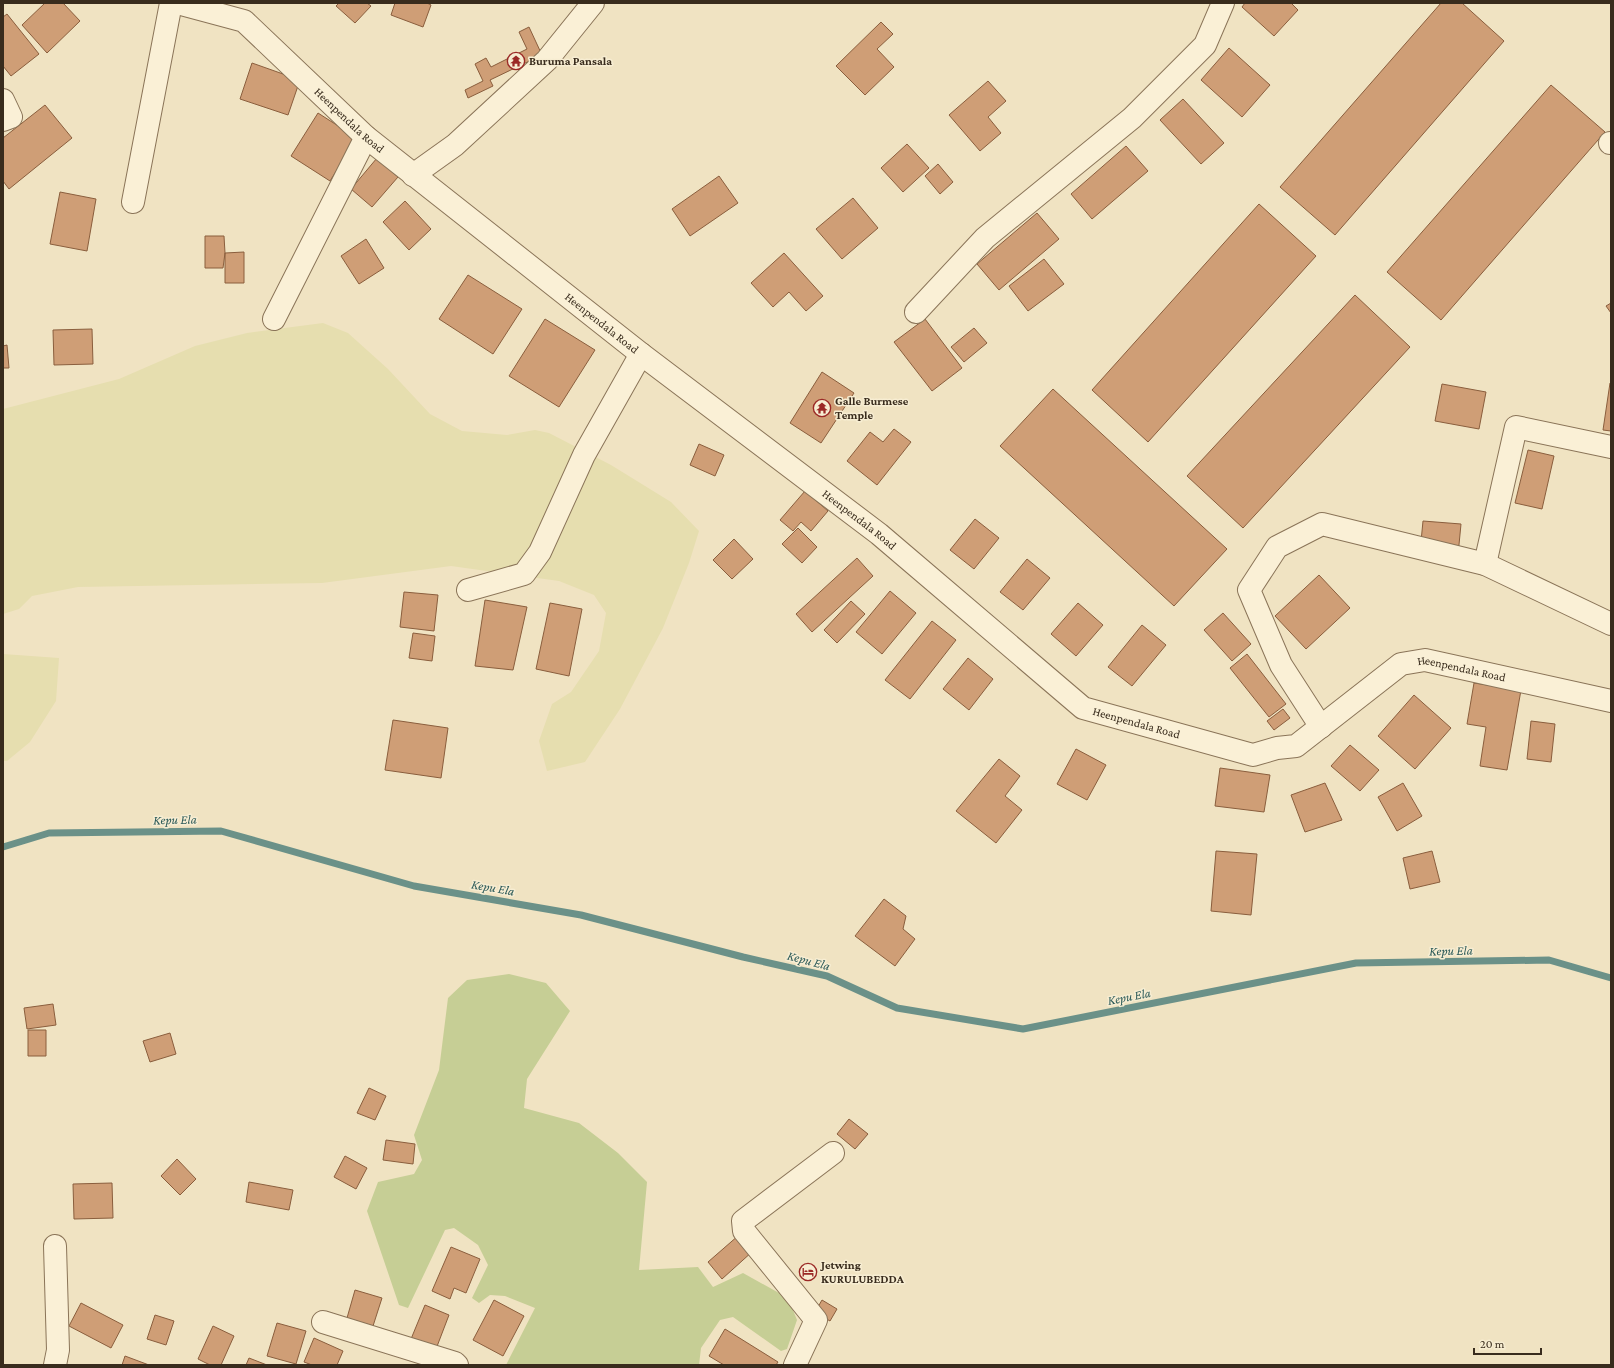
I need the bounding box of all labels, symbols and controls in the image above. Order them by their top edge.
temple icon: Buruma Pansala [506,51,526,71]
place label: Buruma Pansala [529,54,612,68]
street label: Heenpendala Road [311,85,388,156]
street label: Heenpendala Road [562,290,642,357]
place label: Galle Burmese Temple [835,394,909,422]
temple icon: Galle Burmese Temple [812,398,832,418]
street label: Heenpendala Road [819,486,900,553]
street label: Heenpendala Road [1416,653,1508,685]
street label: Heenpendala Road [1091,704,1182,742]
water label: Kepu Ela [153,812,197,827]
water label: Kepu Ela [470,876,516,899]
water label: Kepu Ela [1429,943,1473,958]
water label: Kepu Ela [786,948,832,973]
water label: Kepu Ela [1106,985,1152,1008]
place label: Jetwing KURULUBEDDA [819,1258,905,1286]
hotel icon: Jetwing KURULUBEDDA [798,1262,818,1282]
scale bar [1474,1330,1541,1356]
text: 20 m [1480,1337,1505,1351]

